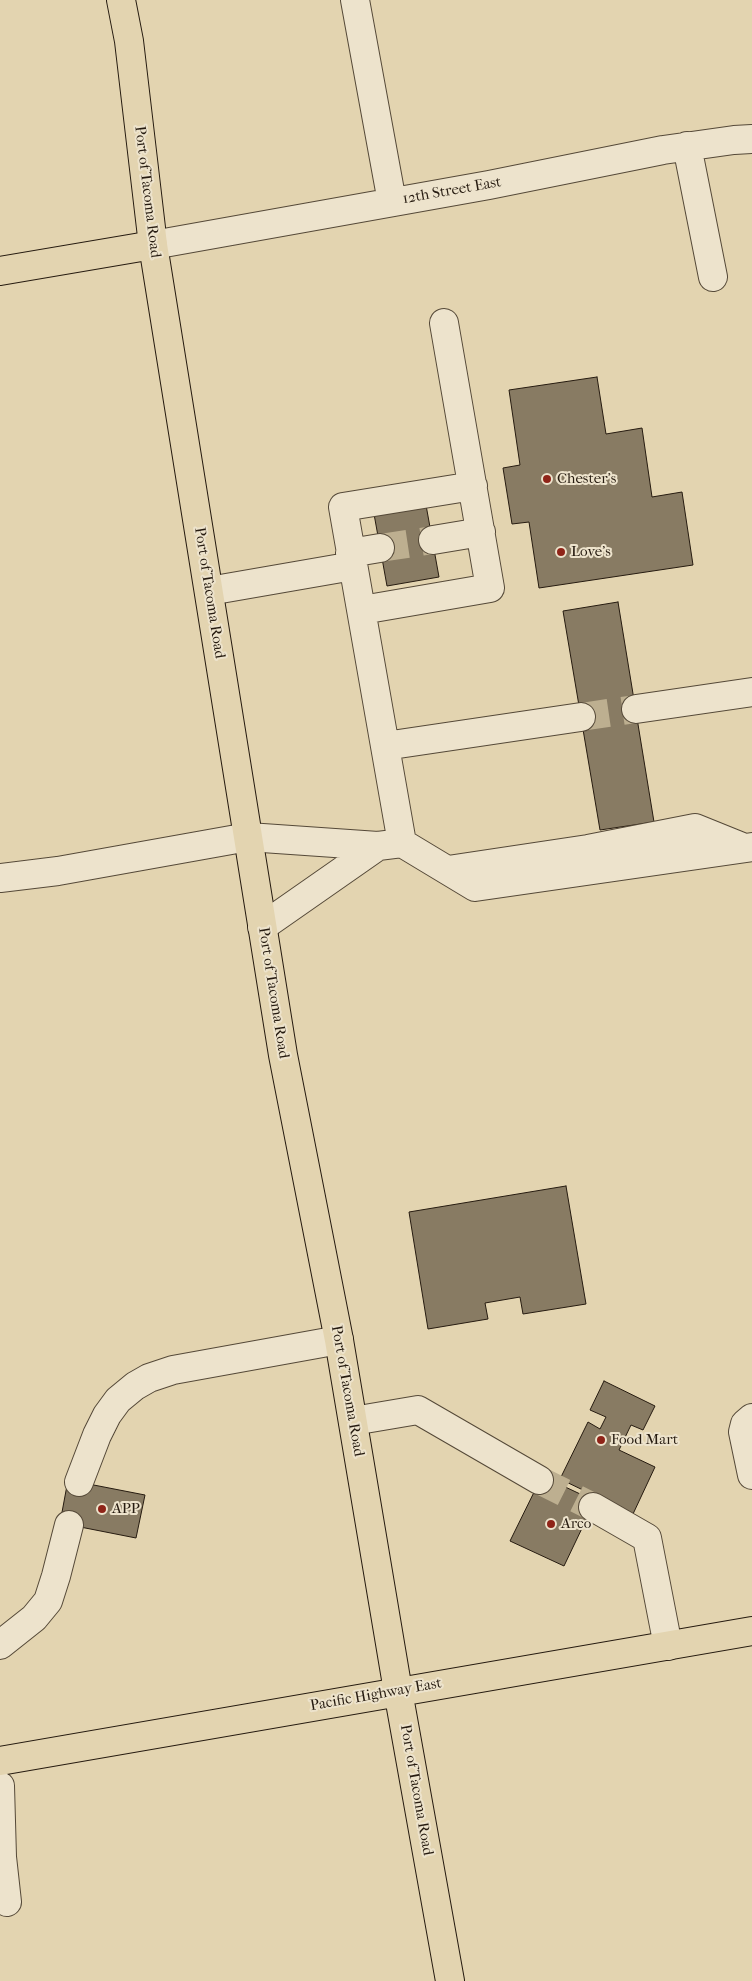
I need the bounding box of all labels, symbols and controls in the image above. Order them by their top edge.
street label: Port of Tacoma Road [130,125,164,259]
street label: 12th Street East [401,173,503,209]
place label: Chester's [557,470,616,488]
marker: Chester's [541,473,553,485]
street label: Port of Tacoma Road [190,526,228,660]
place label: Love's [571,543,611,561]
marker: Love's [555,546,567,558]
street label: Port of Tacoma Road [254,926,292,1060]
street label: Port of Tacoma Road [327,1324,367,1458]
place label: Food Mart [611,1431,678,1449]
marker: Food Mart [595,1434,607,1446]
place label: APP [112,1500,140,1518]
marker: APP [96,1503,108,1515]
place label: Arco [561,1515,591,1533]
marker: Arco [545,1518,557,1530]
street label: Pacific Highway East [309,1675,443,1715]
street label: Port of Tacoma Road [396,1723,436,1857]

